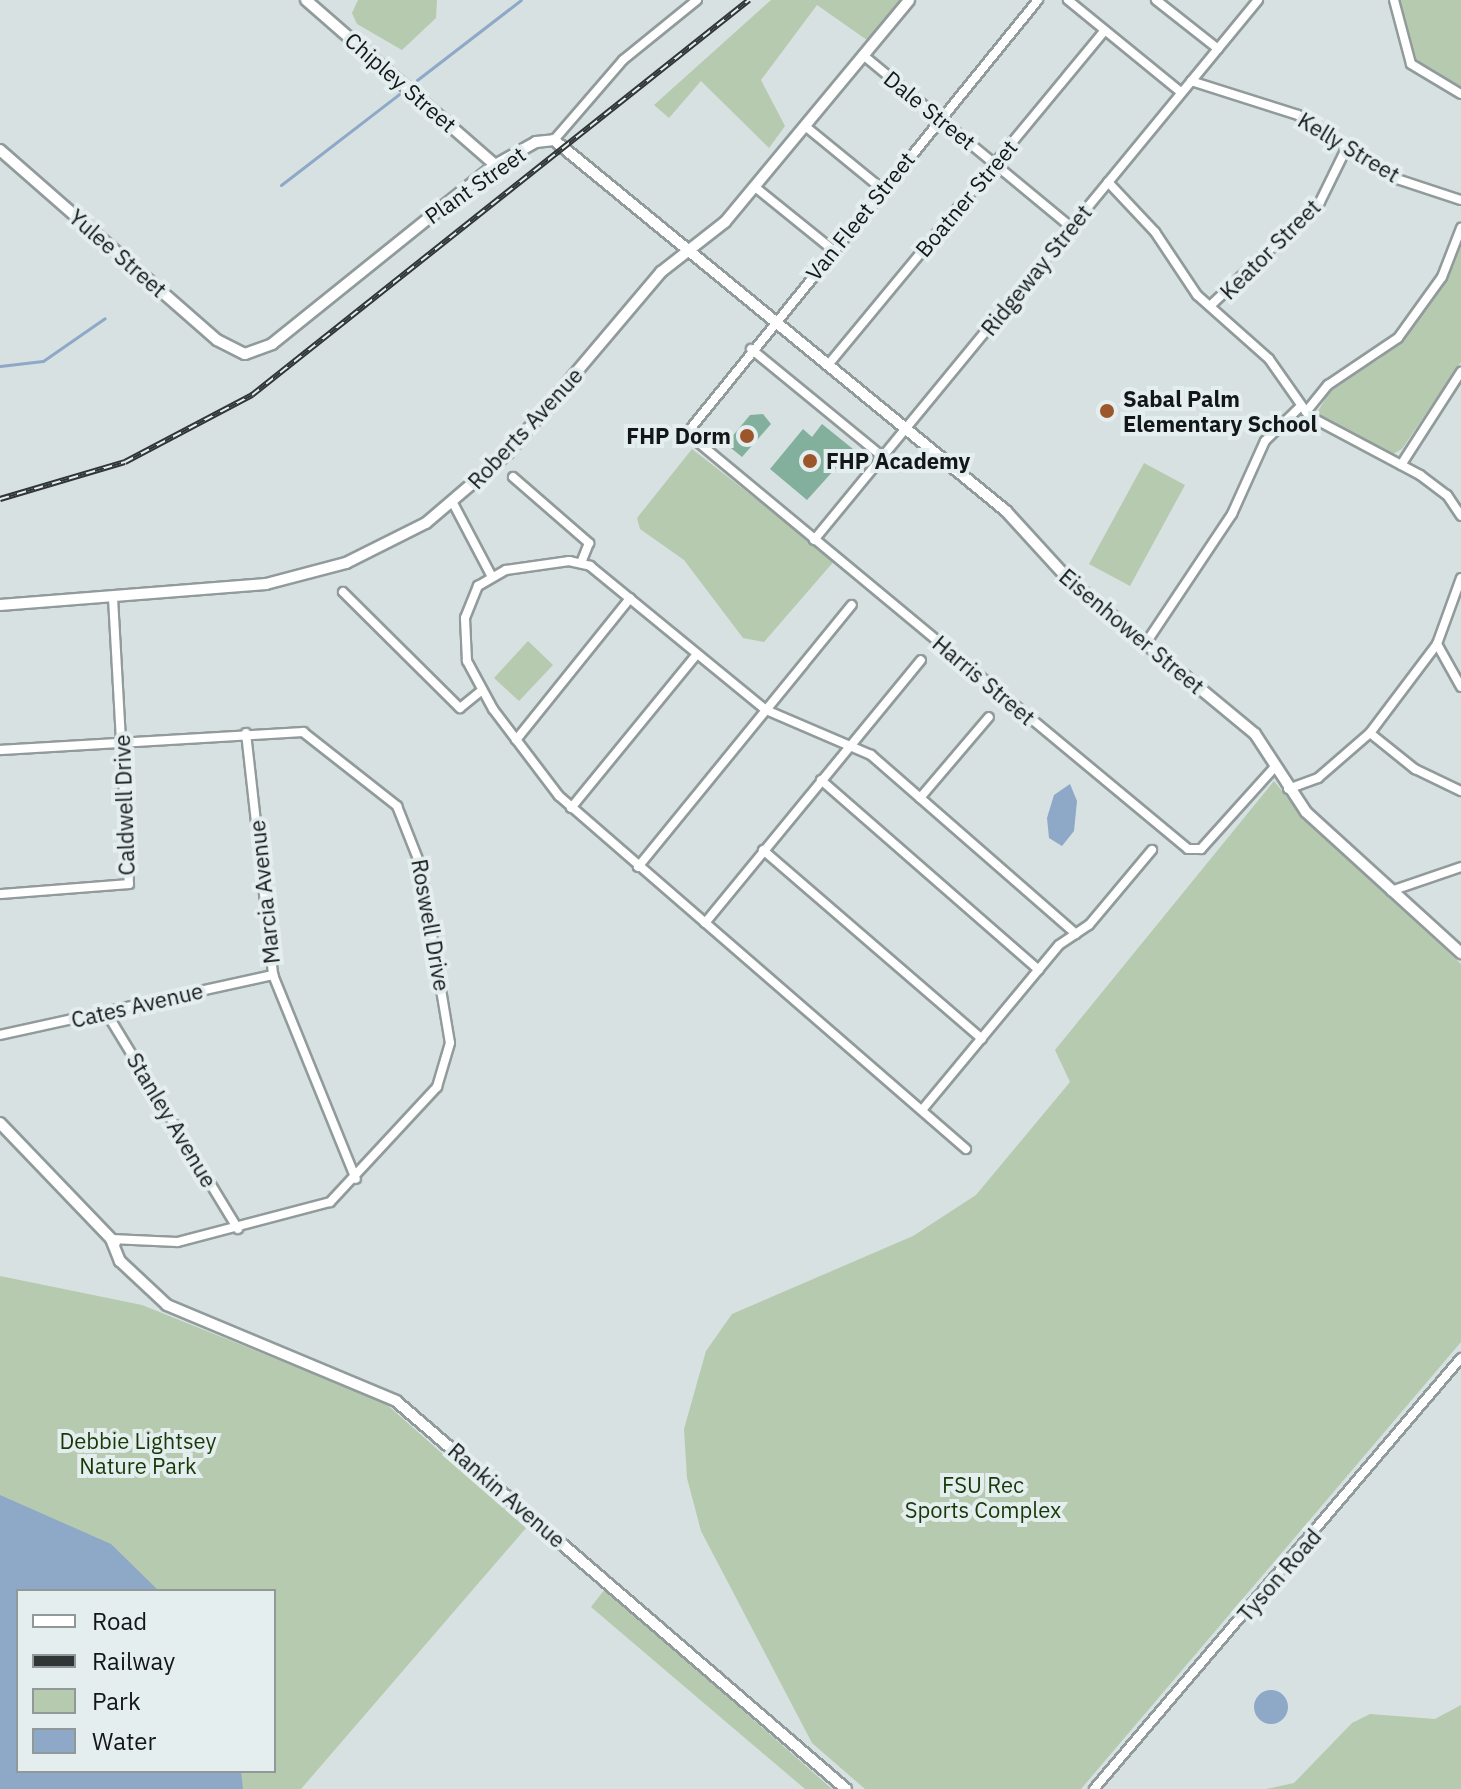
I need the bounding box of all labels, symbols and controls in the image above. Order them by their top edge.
street label: Chipley Street [340,26,462,138]
street label: Dale Street [879,65,981,155]
street label: Kelly Street [1294,106,1404,188]
street label: Boatner Street [909,134,1023,262]
street label: Plant Street [420,141,530,229]
street label: Van Fleet Street [800,146,920,286]
street label: Keator Street [1214,193,1326,305]
street label: Ridgeway Street [975,199,1097,341]
street label: Yulee Street [64,203,172,303]
street label: Roberts Avenue [462,362,588,494]
place label: Sabal Palm Elementary School [1123,385,1317,436]
marker: Sabal Palm Elementary School [1098,402,1116,420]
place label: FHP Dorm [626,423,731,449]
marker: FHP Dorm [738,427,756,445]
place label: FHP Academy [826,448,970,474]
marker: FHP Academy [801,452,819,470]
street label: Eisenhower Street [1054,563,1210,699]
street label: Harris Street [928,630,1040,730]
street label: Caldwell Drive [108,734,140,876]
street label: Marcia Avenue [243,819,285,965]
street label: Roswell Drive [406,857,456,993]
street label: Cates Avenue [69,977,205,1033]
street label: Stanley Avenue [121,1048,223,1192]
park label: Debbie Lightsey Nature Park [59,1427,217,1478]
street label: Rankin Avenue [443,1437,571,1553]
park label: FSU Rec Sports Complex [905,1471,1061,1522]
street label: Tyson Road [1232,1523,1326,1627]
legend [16,1589,276,1773]
text: Road [92,1605,147,1637]
text: Railway [92,1645,175,1677]
text: Park [92,1685,141,1717]
text: Water [92,1725,156,1757]

